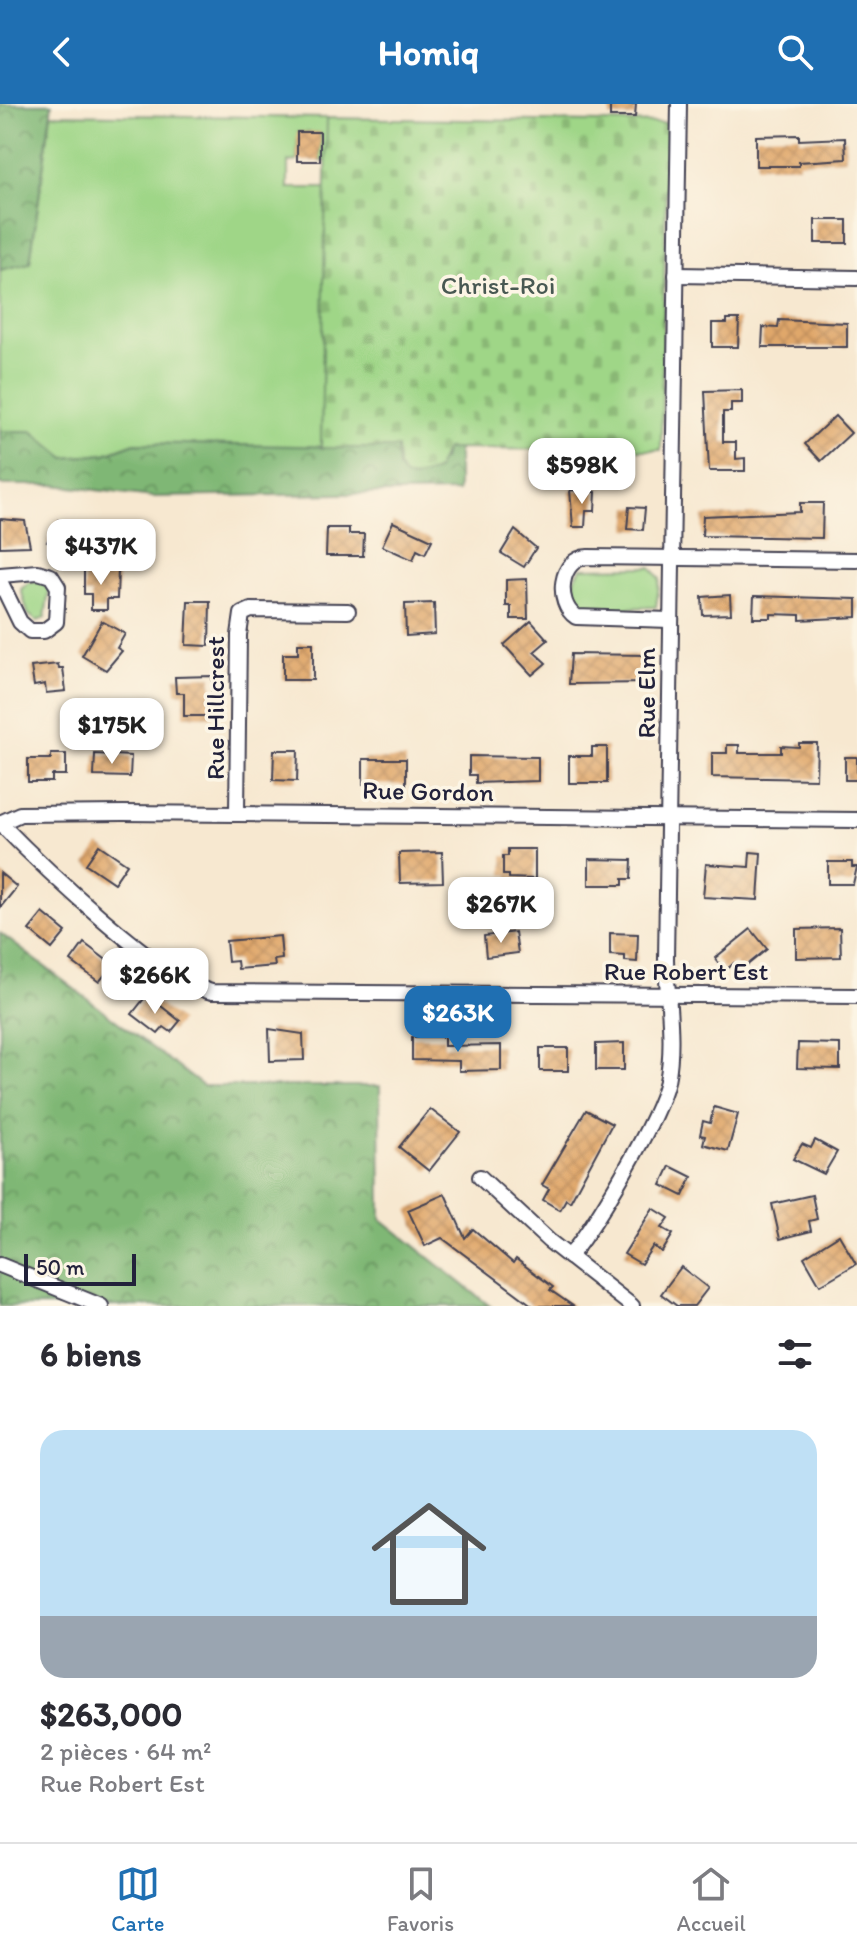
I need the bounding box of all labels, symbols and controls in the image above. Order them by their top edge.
icon: back [40,30,84,74]
icon: search [773,30,817,74]
text: Homiq [378,31,479,74]
park label: Christ-Roi [441,269,555,301]
pin: $598K [526,438,638,506]
text: $598K [546,448,618,480]
pin: $437K [45,519,157,587]
text: $437K [65,529,137,561]
street label: Rue Hillcrest [199,636,231,780]
street label: Rue Elm [630,647,662,738]
pin: $175K [56,698,168,766]
text: $175K [78,708,146,740]
street label: Rue Gordon [362,774,494,808]
pin: $267K [445,877,557,945]
text: $267K [466,887,536,919]
pin: $266K [99,948,211,1016]
street label: Rue Robert Est [604,955,769,987]
text: $266K [120,958,190,990]
pin: $263K [402,986,514,1054]
text: $263K [422,996,494,1028]
scale bar [24,1250,136,1286]
text: 50 m [36,1254,85,1281]
icon: filters [773,1332,817,1376]
text: 6 biens [40,1334,142,1375]
icon: home [357,1482,501,1626]
text: $263,000 [40,1694,183,1735]
text: 2 pièces · 64 m² [40,1735,211,1767]
text: Rue Robert Est [40,1767,205,1799]
tab: Carte [111,1862,164,1937]
tab: Favoris [387,1862,454,1937]
tab: Accueil [677,1862,746,1937]

